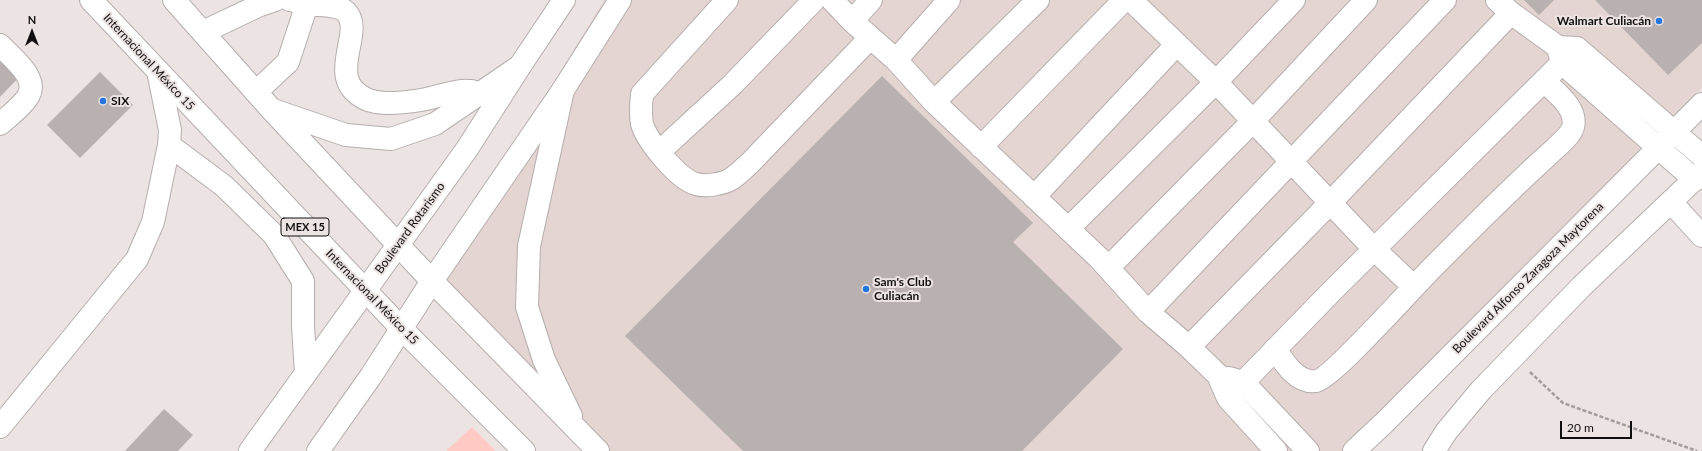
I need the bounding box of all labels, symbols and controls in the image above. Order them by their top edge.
street label: Internacional México 15 [100,11,198,113]
north arrow [12,12,52,52]
text: N [28,13,36,26]
place label: Walmart Culiacán [1557,14,1651,28]
marker: Walmart Culiacán [1654,16,1664,26]
place label: SIX [111,94,129,108]
marker: SIX [98,96,108,106]
street label: Boulevard Rotarismo [372,180,448,276]
street label: Boulevard Alfonso Zaragoza Maytorena [1450,200,1606,356]
road number: MEX 15 [281,218,329,236]
street label: Internacional México 15 [323,246,421,348]
place label: Sam's Club Culiacán [874,275,932,303]
marker: Sam's Club Culiacán [861,284,871,294]
scale bar [1562,413,1634,439]
text: 20 m [1567,420,1594,435]

